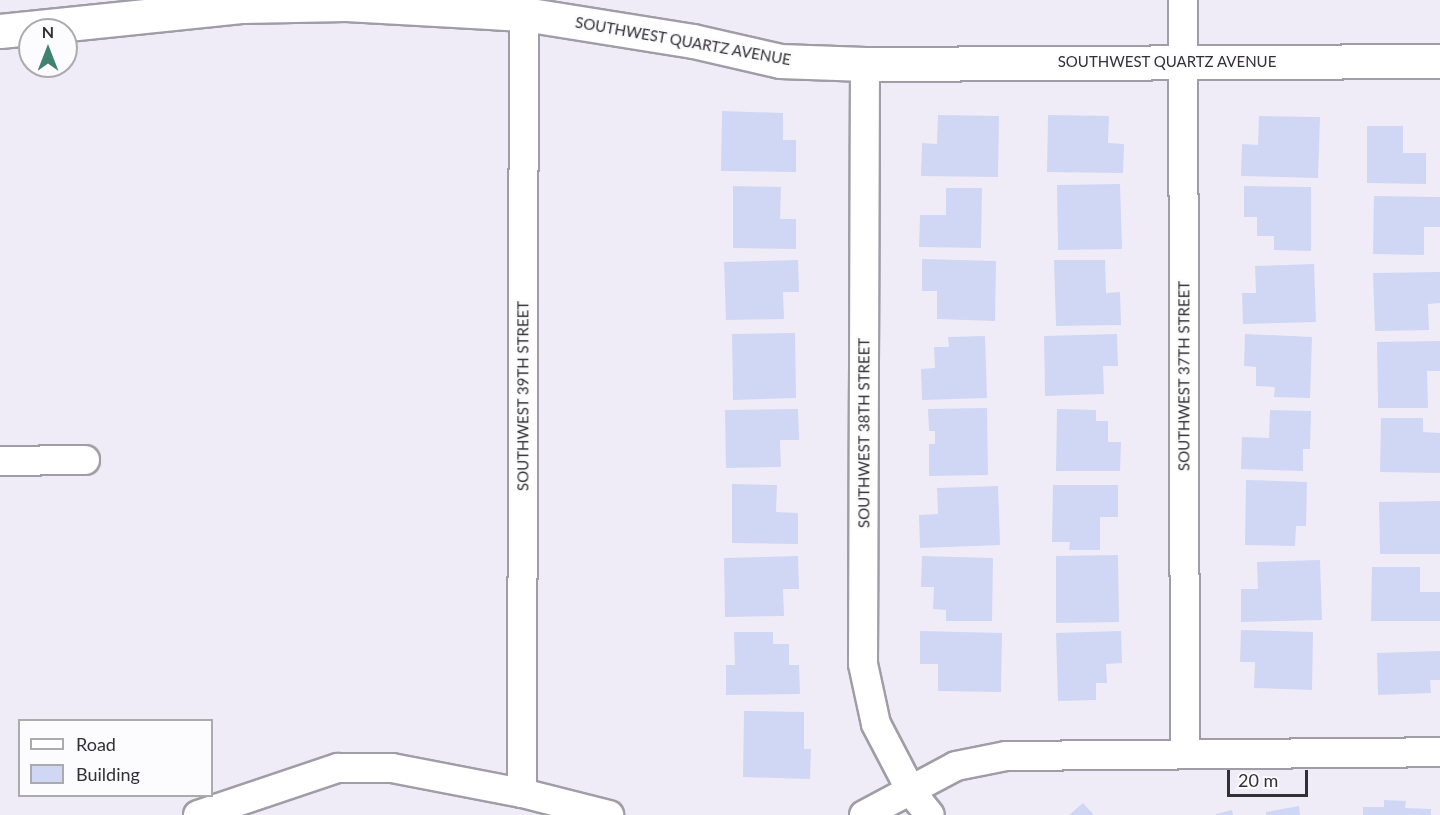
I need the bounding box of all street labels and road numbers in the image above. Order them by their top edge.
street label: SOUTHWEST QUARTZ AVENUE [573,13,793,69]
street label: SOUTHWEST QUARTZ AVENUE [1057,53,1277,71]
street label: SOUTHWEST 37TH STREET [1175,281,1193,471]
street label: SOUTHWEST 39TH STREET [514,301,532,491]
street label: SOUTHWEST 38TH STREET [855,338,873,528]

